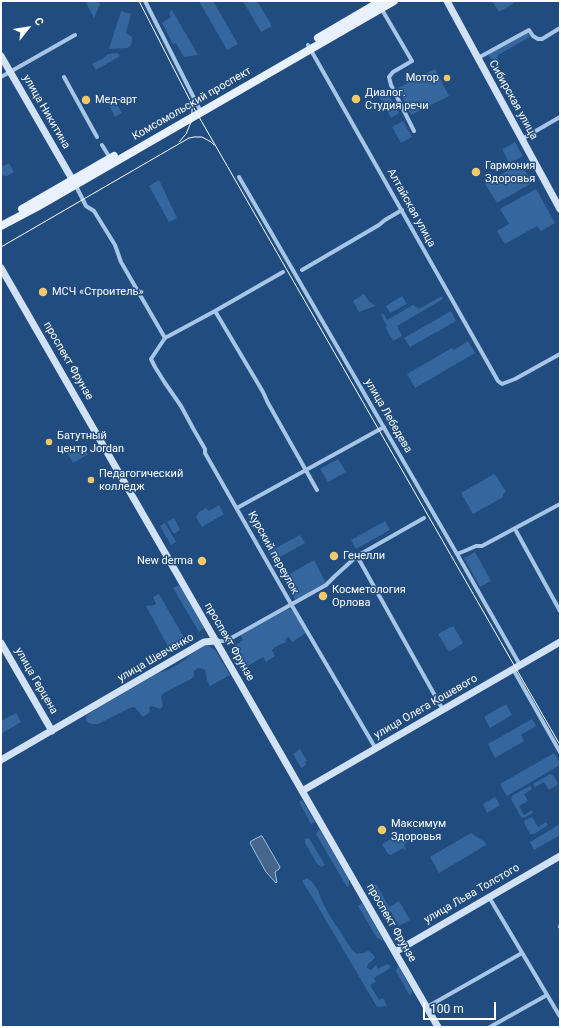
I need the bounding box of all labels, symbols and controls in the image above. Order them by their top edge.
north arrow [8,8,48,48]
text: С [31,15,46,28]
street label: Сибирская улица [486,58,540,142]
street label: Комсомольский проспект [130,64,254,144]
place label: Мотор [406,71,439,85]
street label: улица Никитина [19,73,73,151]
marker: Мотор [442,73,452,83]
place label: Диалог. Студия речи [365,86,429,112]
place label: Мед-арт [95,93,137,107]
marker: Диалог. Студия речи [350,93,362,105]
marker: Мед-арт [80,94,92,106]
place label: Гармония Здоровья [485,159,535,185]
street label: Алтайская улица [384,166,438,250]
marker: Гармония Здоровья [470,166,482,178]
place label: МСЧ «Строитель» [52,285,144,299]
marker: МСЧ «Строитель» [37,286,49,298]
street label: проспект Фрунзе [40,319,96,403]
street label: улица Лебедева [361,377,415,455]
place label: Батутный центр Jordan [57,429,124,455]
marker: Батутный центр Jordan [44,437,54,447]
place label: Педагогический колледж [99,467,183,493]
marker: Педагогический колледж [86,475,96,485]
street label: Курский переулок [245,509,301,597]
place label: Генелли [343,549,385,563]
marker: Генелли [328,550,340,562]
place label: New derma [137,554,193,568]
marker: New derma [196,555,208,567]
place label: Косметология Орлова [332,583,406,609]
marker: Косметология Орлова [317,590,329,602]
street label: проспект Фрунзе [201,600,257,684]
street label: улица Шевченко [116,631,196,685]
street label: улица Герцена [12,645,60,717]
street label: улица Олега Кошевого [372,672,480,742]
place label: Максимум Здоровья [391,817,446,843]
marker: Максимум Здоровья [376,824,388,836]
street label: улица Льва Толстого [422,861,522,927]
street label: проспект Фрунзе [363,881,419,965]
scale bar [425,994,498,1020]
text: 100 m [430,1002,464,1016]

